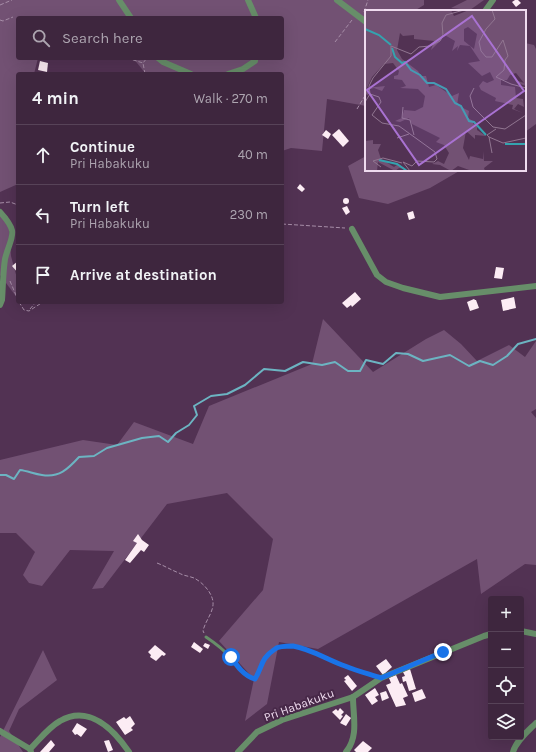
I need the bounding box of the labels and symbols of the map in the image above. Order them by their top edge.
inset map [365,10,526,171]
route end [434,643,452,661]
route start [222,648,240,666]
street label: Pri Habakuku [262,686,336,724]

